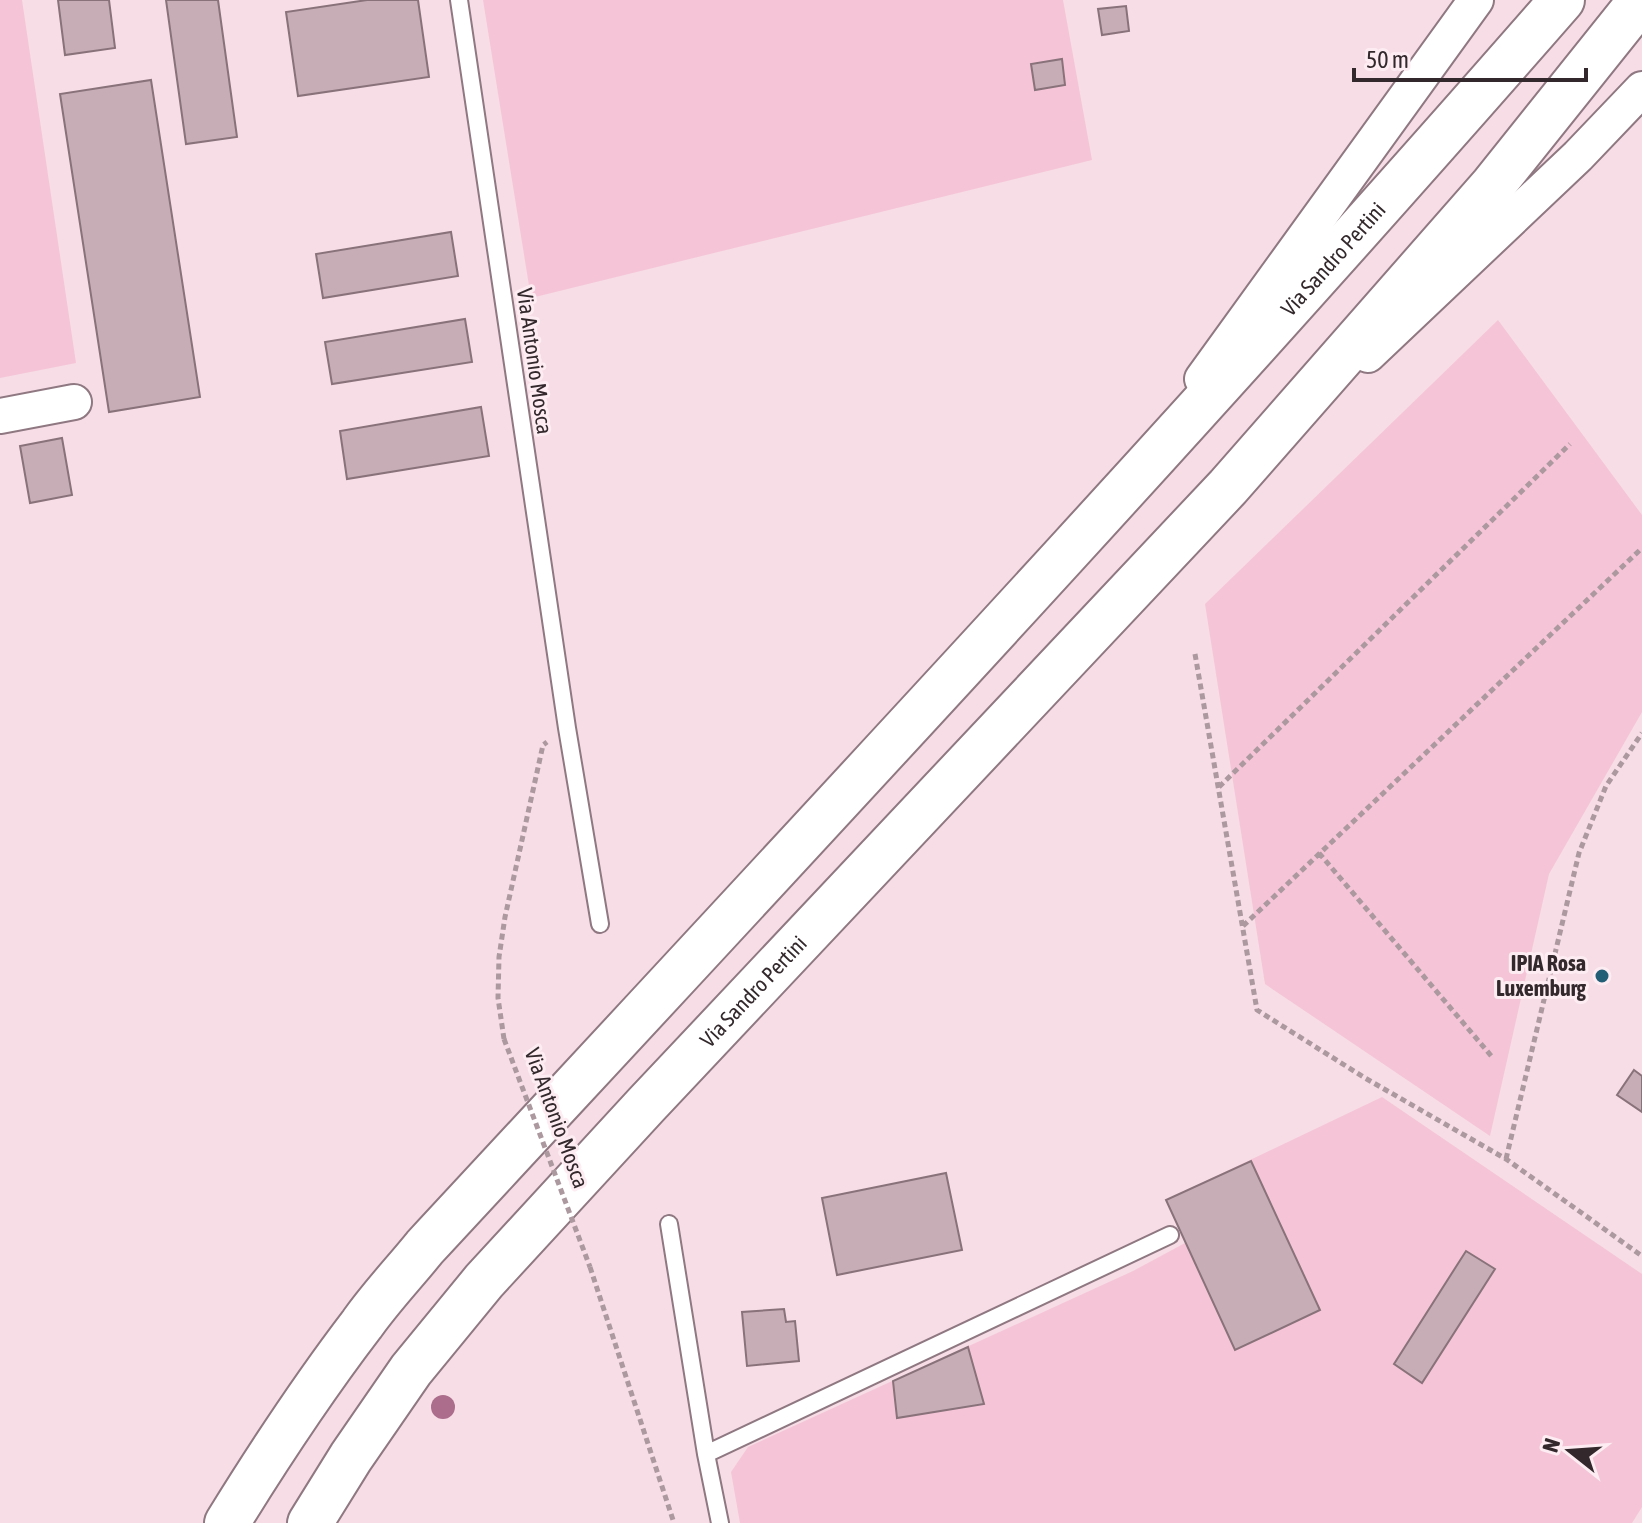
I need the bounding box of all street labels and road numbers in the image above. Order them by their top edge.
street label: Via Sandro Pertini [1275,197,1390,321]
street label: Via Antonio Mosca [512,286,558,436]
street label: Via Sandro Pertini [694,930,812,1052]
street label: Via Antonio Mosca [520,1044,594,1192]

